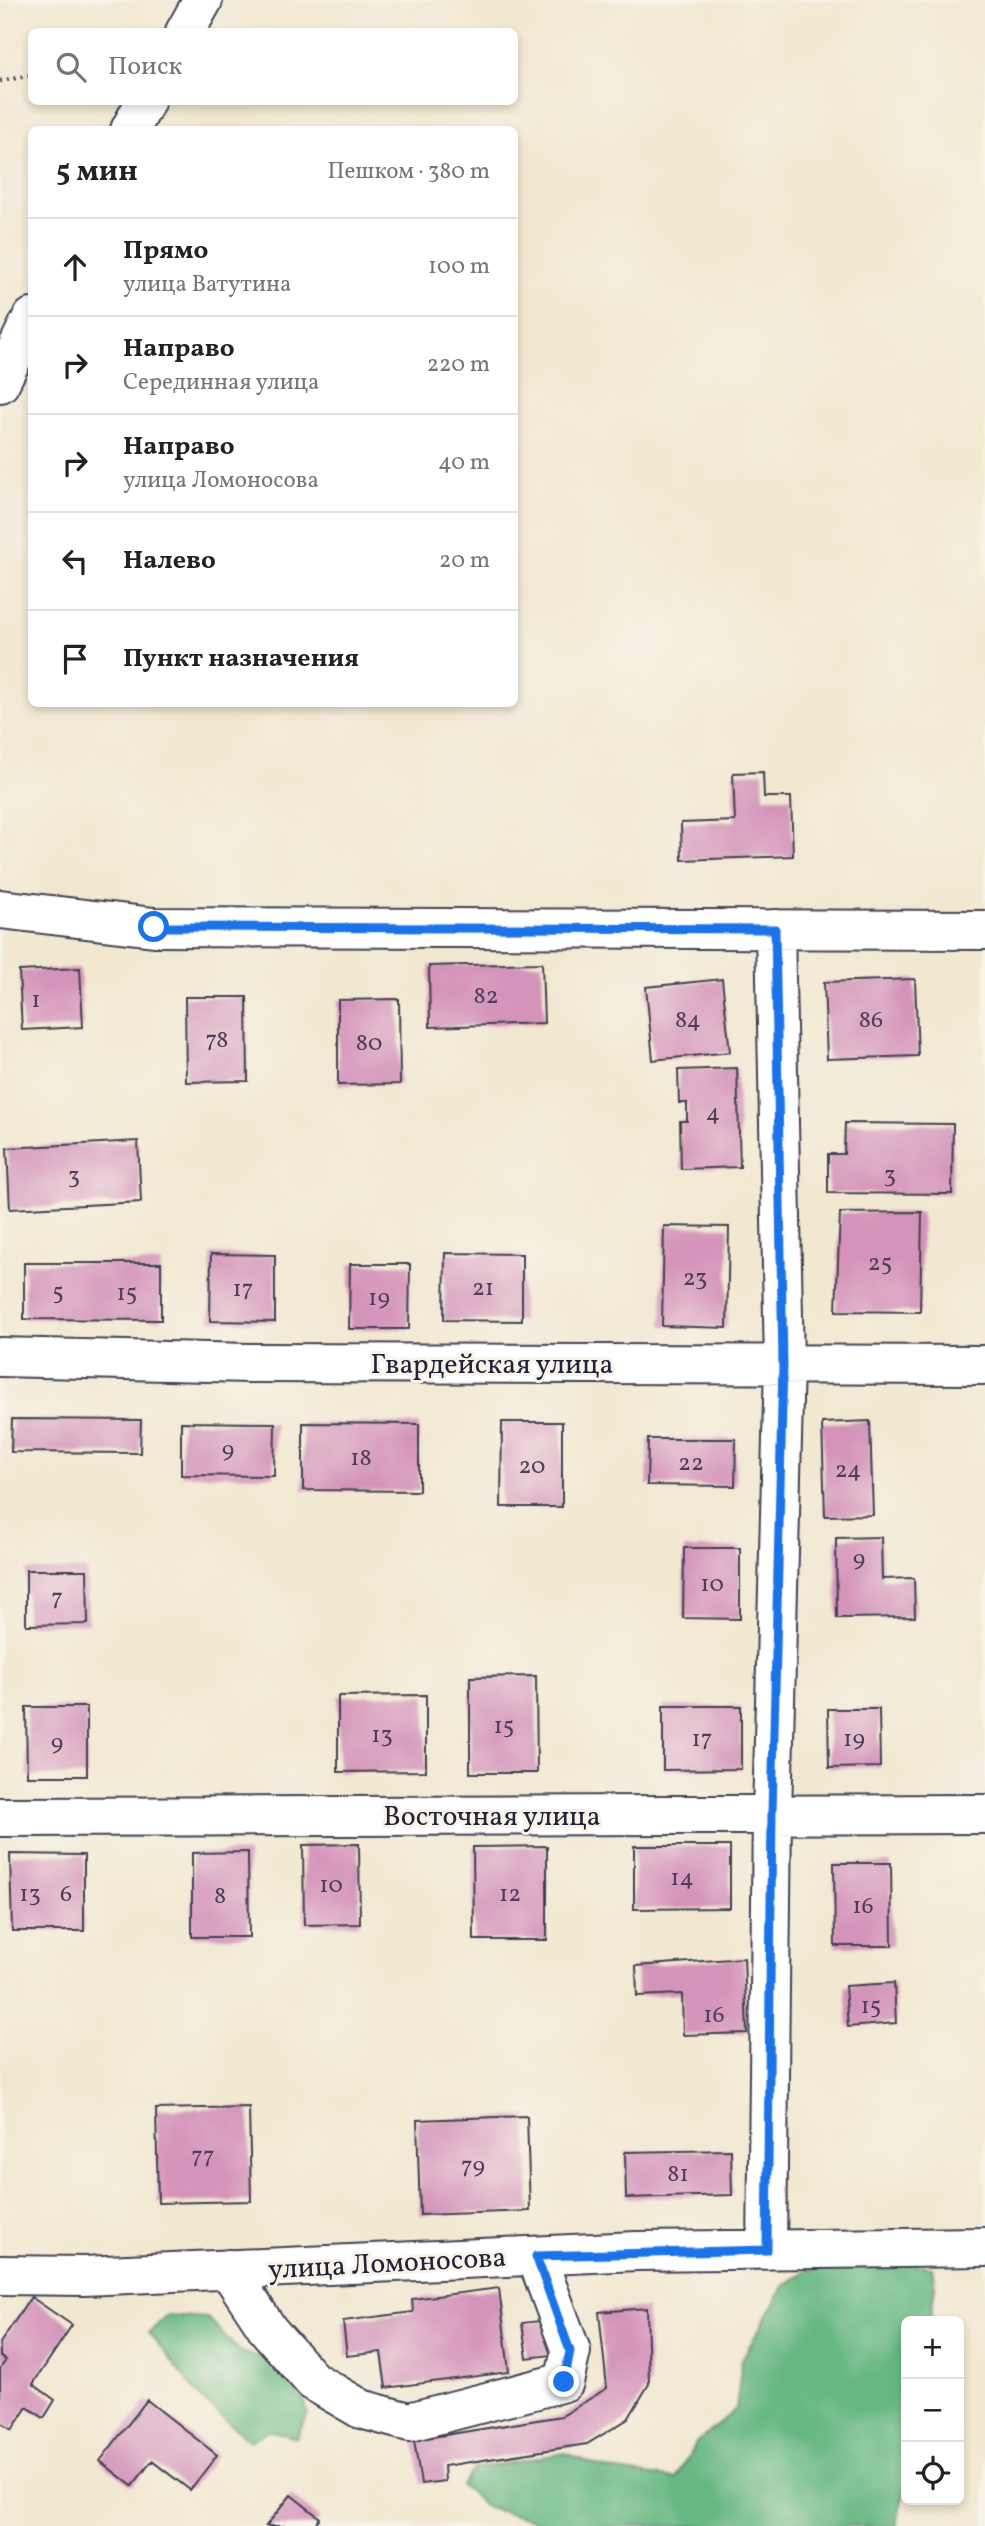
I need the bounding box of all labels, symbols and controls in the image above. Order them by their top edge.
search box [28,28,518,105]
icon: search [52,48,90,86]
text: Поиск [108,49,182,85]
text: 5 мин [56,151,138,193]
text: Пешком · 380 m [327,156,490,188]
text: Прямо [123,233,208,269]
icon: ahead [56,248,94,286]
text: 100 m [428,251,490,283]
text: улица Ватутина [123,269,291,301]
text: Направо [123,331,235,367]
icon: right [56,346,94,384]
text: 220 m [427,349,490,381]
text: Серединная улица [123,367,319,399]
text: Направо [123,429,235,465]
icon: right [56,444,94,482]
text: 40 m [438,447,490,479]
text: улица Ломоносова [123,465,319,497]
icon: left [56,542,94,580]
text: Налево [123,543,216,579]
text: 20 m [439,545,490,577]
icon: arrive [56,640,94,678]
text: Пункт назначения [123,641,359,677]
route start [138,911,169,942]
house number: 82 [473,980,499,1014]
house number: 1 [31,984,41,1018]
house number: 84 [675,1004,701,1038]
house number: 86 [859,1004,883,1038]
house number: 78 [205,1024,229,1058]
house number: 80 [356,1027,382,1061]
house number: 4 [706,1097,720,1131]
house number: 3 [884,1159,896,1193]
house number: 3 [68,1160,80,1194]
house number: 25 [868,1247,892,1281]
house number: 23 [683,1262,707,1296]
house number: 21 [472,1272,494,1306]
house number: 17 [233,1273,253,1307]
house number: 5 [52,1276,64,1310]
house number: 15 [117,1277,137,1311]
house number: 19 [368,1282,390,1316]
street label: Гвардейская улица [371,1346,613,1385]
house number: 9 [222,1434,234,1468]
house number: 18 [350,1442,372,1476]
house number: 22 [678,1447,704,1481]
house number: 20 [518,1450,546,1484]
house number: 24 [835,1454,861,1488]
house number: 9 [853,1543,865,1577]
house number: 10 [700,1568,724,1602]
house number: 7 [51,1582,63,1616]
house number: 15 [494,1710,514,1744]
house number: 13 [371,1719,393,1753]
house number: 17 [692,1723,712,1757]
house number: 19 [843,1723,865,1757]
house number: 9 [51,1727,63,1761]
street label: Восточная улица [383,1798,601,1837]
house number: 14 [670,1862,694,1896]
house number: 10 [319,1869,343,1903]
house number: 13 [19,1878,41,1912]
house number: 6 [60,1878,72,1912]
house number: 12 [499,1878,521,1912]
house number: 8 [214,1880,226,1914]
house number: 16 [852,1890,874,1924]
house number: 15 [861,1990,881,2024]
house number: 16 [703,1999,725,2033]
house number: 77 [191,2140,215,2174]
house number: 79 [461,2150,485,2184]
house number: 81 [667,2158,689,2192]
street label: улица Ломоносова [267,2239,507,2290]
map controls [901,2316,964,2505]
button: + [901,2316,964,2379]
route end [548,2366,579,2397]
button: − [901,2379,964,2442]
button: locate [901,2442,964,2505]

